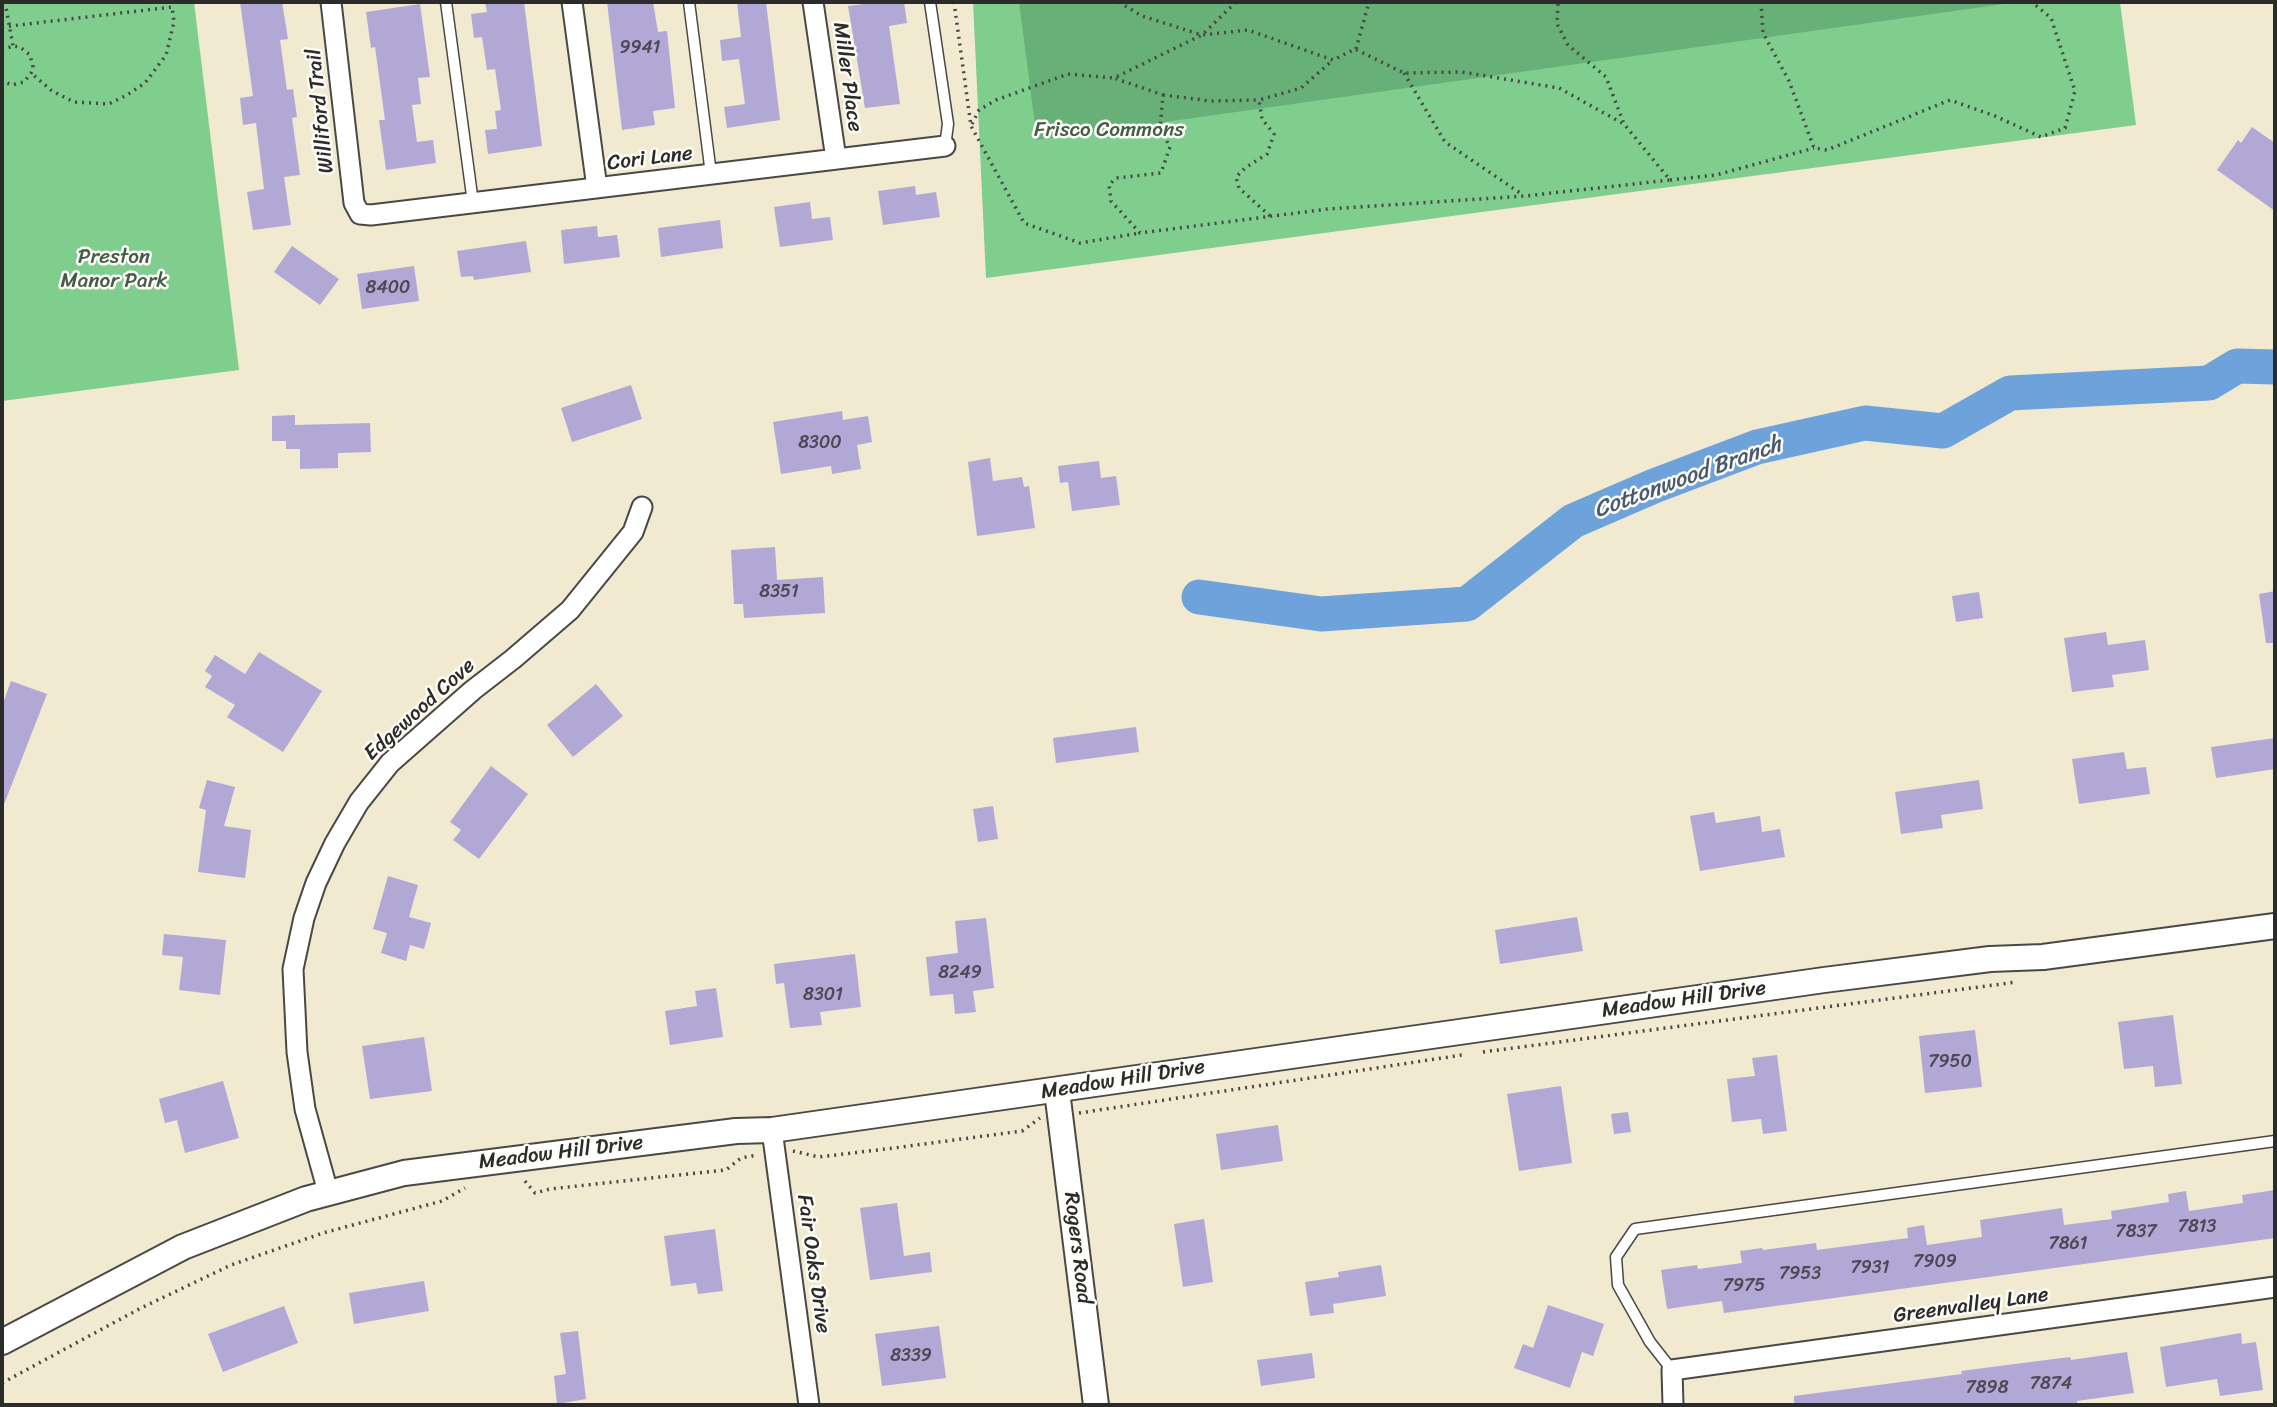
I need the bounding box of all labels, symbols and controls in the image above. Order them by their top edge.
street label: Miller Place [827,21,867,133]
house number: 9941 [619,37,661,59]
street label: Williford Trail [302,47,340,175]
park label: Frisco Commons [1034,118,1184,144]
street label: Cori Lane [606,141,694,177]
park label: Preston Manor Park [61,245,167,295]
house number: 8400 [366,277,410,299]
water label: Cottonwood Branch [1590,431,1786,525]
house number: 8300 [798,432,842,454]
house number: 8351 [759,581,799,603]
street label: Edgewood Cove [359,654,481,766]
house number: 8249 [938,962,982,984]
street label: Meadow Hill Drive [1600,976,1768,1024]
house number: 8301 [803,984,843,1006]
house number: 7950 [1928,1051,1972,1073]
street label: Meadow Hill Drive [1039,1055,1207,1105]
street label: Meadow Hill Drive [477,1130,645,1176]
street label: Rogers Road [1058,1191,1096,1305]
street label: Fair Oaks Drive [791,1193,835,1335]
house number: 7813 [2178,1216,2216,1238]
house number: 7837 [2115,1221,2157,1243]
house number: 7861 [2048,1233,2088,1255]
house number: 7909 [1913,1251,1957,1273]
house number: 7931 [1851,1257,1889,1279]
house number: 7953 [1779,1263,1821,1285]
house number: 7975 [1723,1275,1765,1297]
street label: Greenvalley Lane [1892,1283,2050,1329]
house number: 8339 [890,1345,932,1367]
house number: 7874 [2030,1373,2072,1395]
house number: 7898 [1965,1377,2009,1399]

